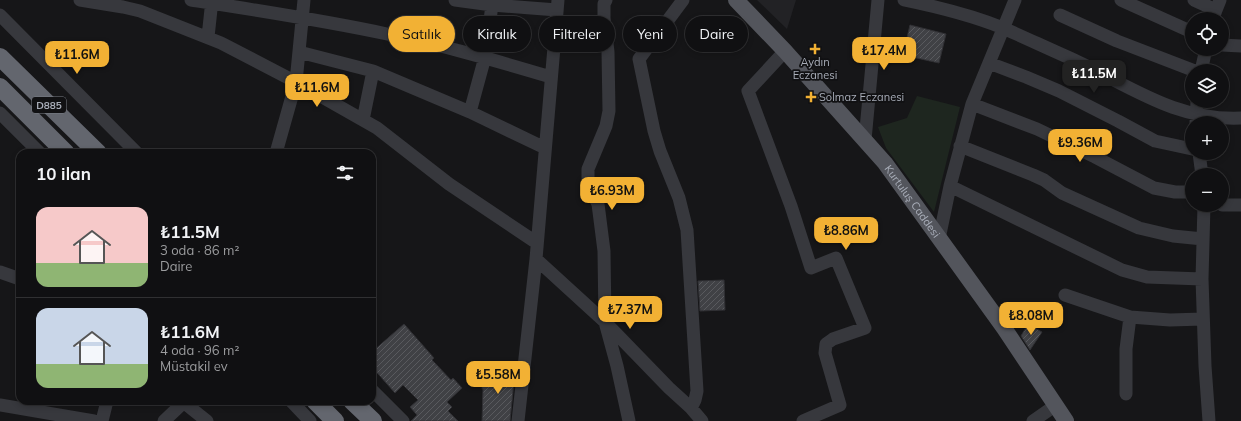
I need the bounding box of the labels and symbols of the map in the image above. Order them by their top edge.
pin: ₺17.4M [851,37,917,71]
pin: ₺11.6M [44,41,110,75]
marker: Aydın Eczanesi [810,44,820,54]
place label: Aydın Eczanesi [793,55,837,82]
pin: ₺11.5M [1061,60,1127,94]
pin: ₺11.6M [284,74,350,108]
place label: Solmaz Eczanesi [819,90,904,104]
marker: Solmaz Eczanesi [806,92,816,102]
road number: D885 [32,97,66,113]
pin: ₺9.36M [1047,129,1113,163]
street label: Kurtuluş Caddesi [882,162,943,240]
pin: ₺6.93M [579,177,645,211]
pin: ₺8.86M [813,217,879,251]
pin: ₺7.37M [597,296,663,330]
pin: ₺8.08M [998,302,1064,336]
pin: ₺5.58M [465,361,531,395]

